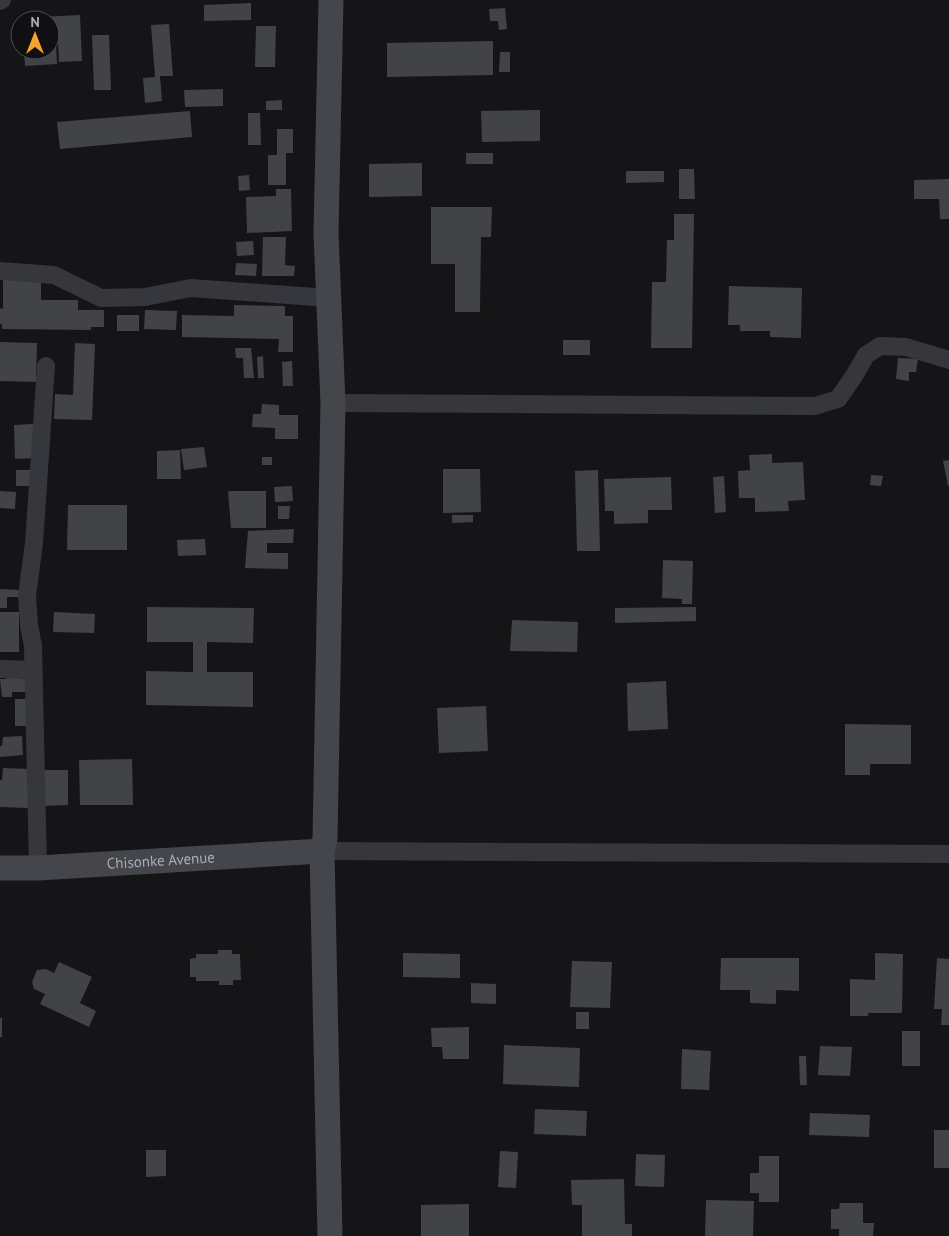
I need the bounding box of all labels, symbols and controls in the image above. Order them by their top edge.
north arrow [10,10,60,60]
text: N [30,13,40,31]
street label: Chisonke Avenue [106,847,215,873]

